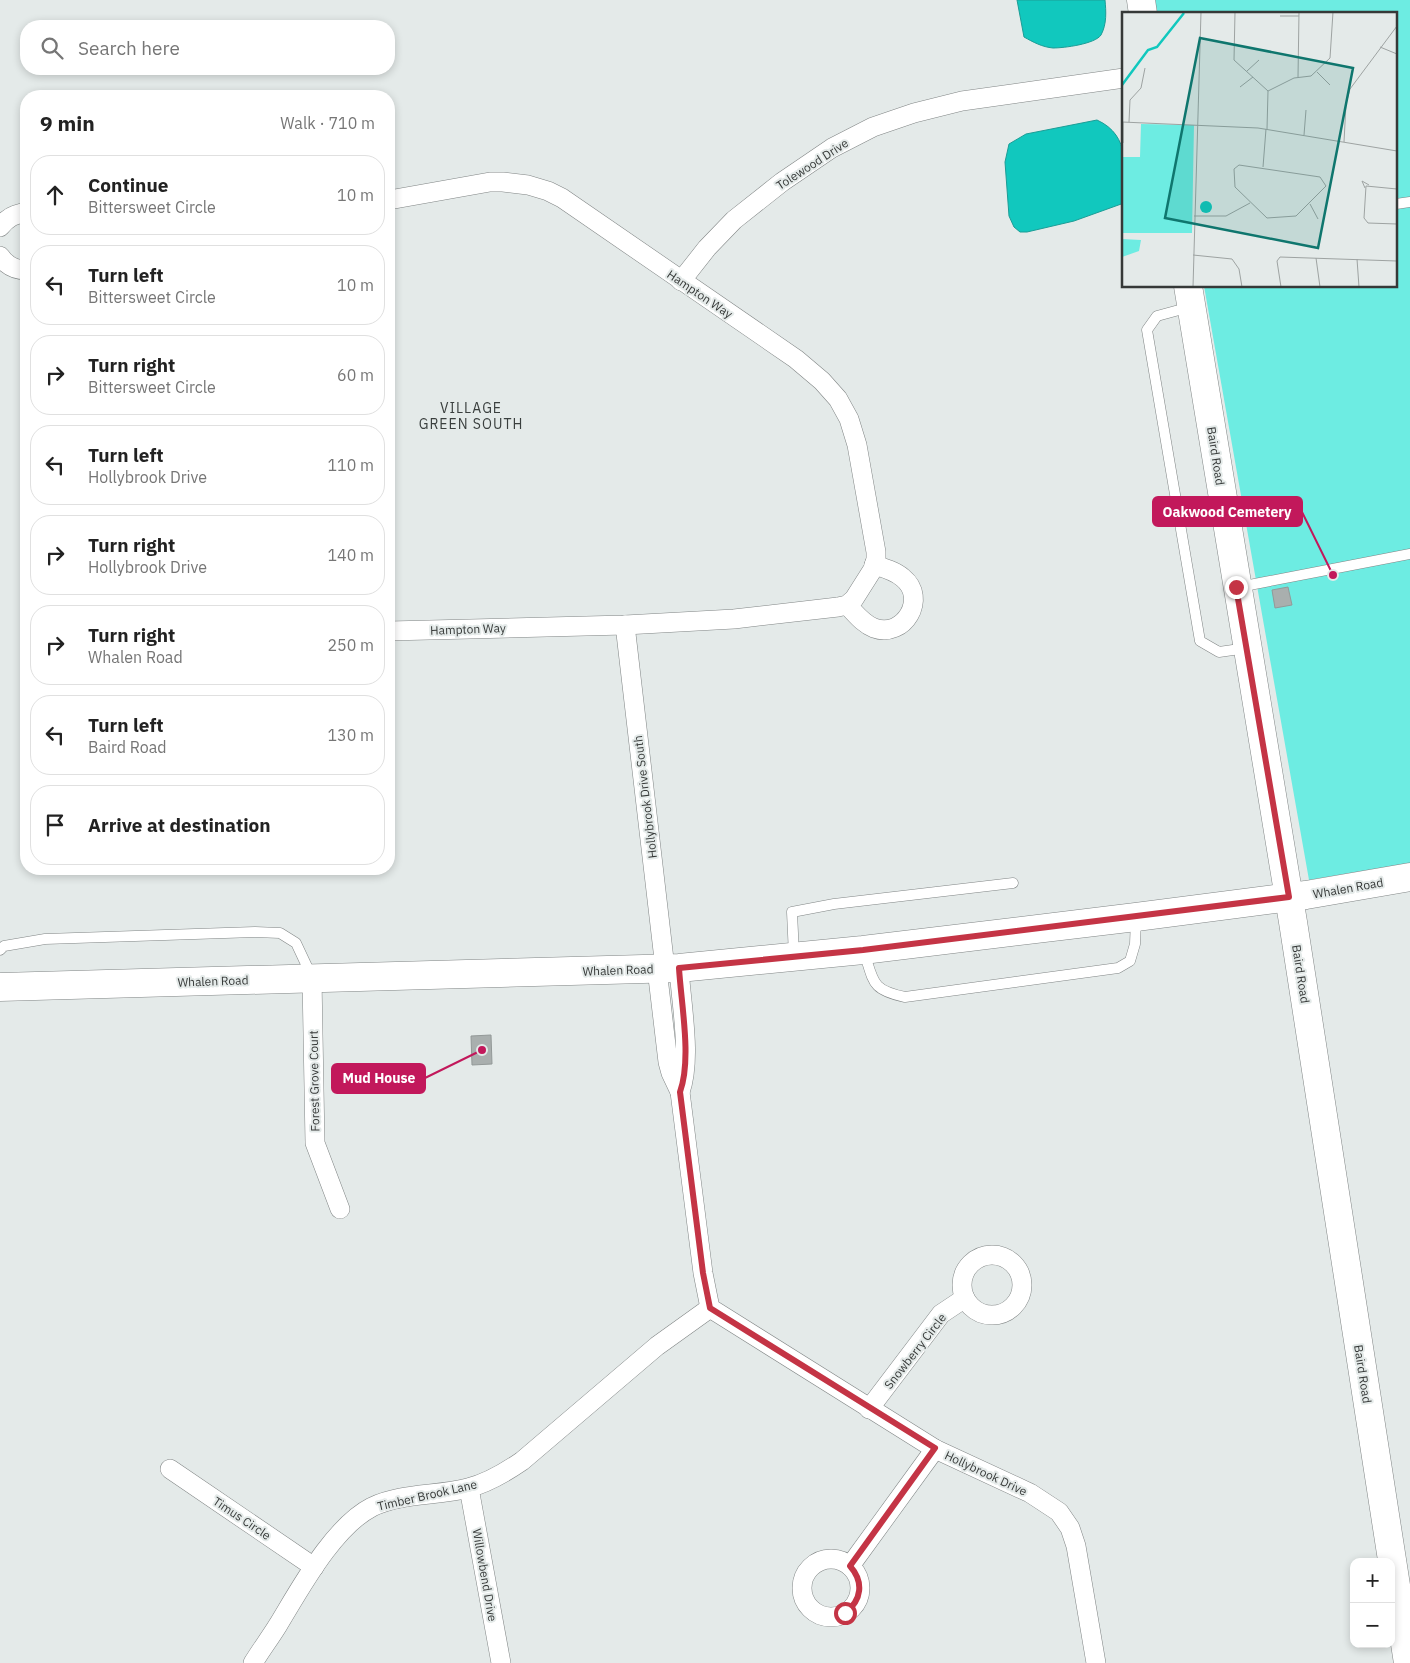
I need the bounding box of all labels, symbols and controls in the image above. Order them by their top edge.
inset map [1122,12,1398,288]
search box [20,20,395,75]
icon: search [38,34,66,62]
text: Search here [78,36,180,60]
text: 9 min [40,109,95,137]
text: Walk · 710 m [280,113,375,133]
street label: Tolewood Drive [773,135,851,193]
text: Continue [88,173,168,197]
icon: ahead [41,181,69,209]
text: 10 m [337,185,374,205]
text: Bittersweet Circle [88,197,216,217]
text: Turn left [88,263,164,287]
street label: Hampton Way [664,267,736,321]
icon: left [41,271,69,299]
text: 10 m [337,275,374,295]
text: Bittersweet Circle [88,287,216,307]
text: Turn right [88,353,175,377]
icon: right [41,361,69,389]
text: 60 m [337,365,374,385]
text: Bittersweet Circle [88,377,216,397]
district label: VILLAGE GREEN SOUTH [419,399,523,433]
street label: Baird Road [1204,426,1228,486]
text: Turn left [88,443,164,467]
icon: left [41,451,69,479]
text: 110 m [327,455,374,475]
text: Hollybrook Drive [88,467,207,487]
callout: Oakwood Cemetery [1153,497,1302,526]
text: Oakwood Cemetery [1163,503,1292,521]
text: Turn right [88,533,175,557]
icon: right [41,541,69,569]
text: 140 m [327,545,374,565]
text: Hollybrook Drive [88,557,207,577]
route end [1225,576,1248,599]
street label: Hampton Way [430,620,506,638]
text: Turn right [88,623,175,647]
icon: right [41,631,69,659]
text: 250 m [327,635,374,655]
text: Whalen Road [88,647,183,667]
text: Turn left [88,713,164,737]
icon: left [41,721,69,749]
text: 130 m [327,725,374,745]
street label: Hollybrook Drive South [630,735,660,859]
text: Baird Road [88,737,167,757]
icon: arrive [41,811,69,839]
text: Arrive at destination [88,813,271,837]
street label: Whalen Road [1312,874,1384,902]
street label: Baird Road [1289,944,1313,1004]
street label: Whalen Road [582,961,654,979]
street label: Whalen Road [177,972,249,990]
street label: Forest Grove Court [306,1030,322,1132]
callout: Mud House [332,1064,425,1093]
text: Mud House [343,1069,416,1087]
street label: Snowberry Circle [881,1310,949,1392]
street label: Baird Road [1351,1344,1375,1404]
street label: Hollybrook Drive [942,1447,1030,1499]
street label: Timber Brook Lane [376,1476,479,1514]
street label: Timus Circle [210,1493,274,1543]
street label: Willowbend Drive [469,1527,501,1623]
map controls [1350,1558,1395,1648]
button: + [1350,1558,1395,1603]
route start [834,1602,857,1625]
button: − [1350,1603,1395,1648]

